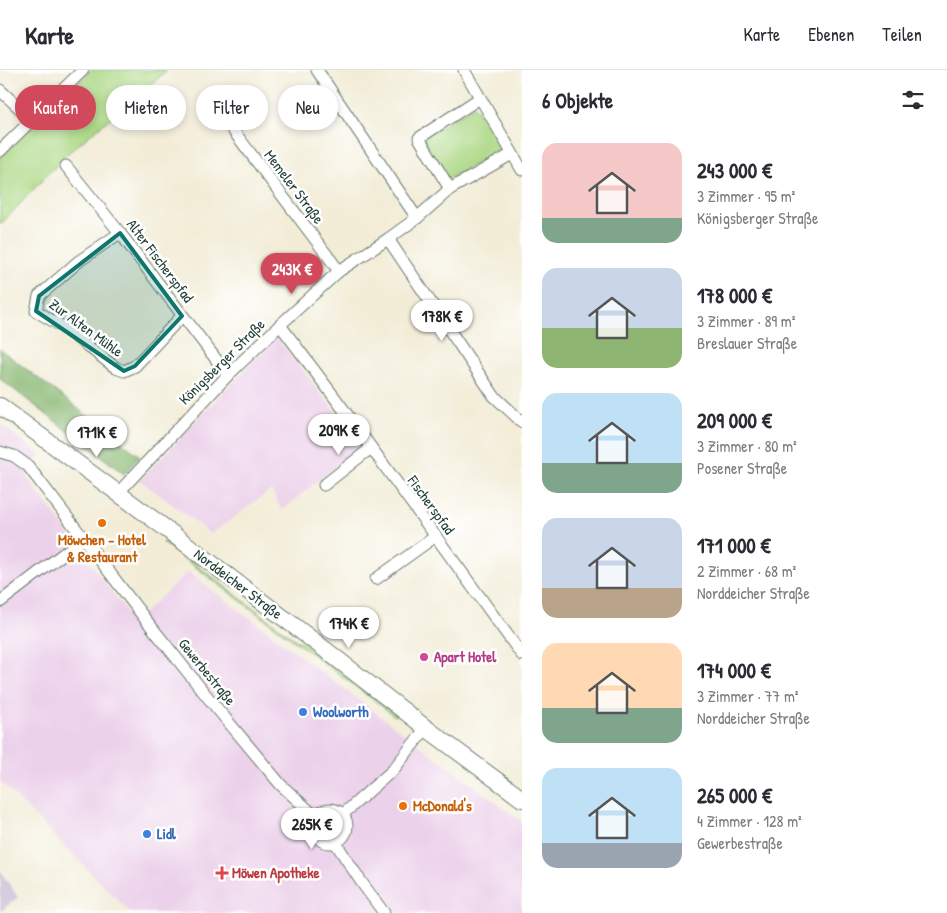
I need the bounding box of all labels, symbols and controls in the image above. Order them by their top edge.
text: Karte [25,19,74,51]
text: Karte [744,22,780,47]
text: Ebenen [808,22,854,47]
text: Teilen [882,22,922,47]
chip: Kaufen [15,85,96,130]
chip: Mieten [106,85,186,130]
chip: Filter [196,85,268,130]
chip: Neu [278,85,338,130]
text: 6 Objekte [542,86,613,115]
icon: filters [899,86,927,114]
street label: Memeler Straße [260,145,329,228]
text: 243 000 € [697,156,772,185]
icon: home [582,163,642,223]
text: 3 Zimmer · 95 m² [697,185,795,207]
text: Königsberger Straße [697,207,818,229]
street label: Alter Fischerspfad [122,215,199,307]
pin: 243K € [251,252,333,295]
text: 243K € [272,258,312,280]
text: 178 000 € [697,281,772,310]
icon: home [582,288,642,348]
street label: Zur Alten Mühle [45,294,128,362]
pin: 178K € [401,300,483,342]
text: 178K € [422,305,462,327]
text: 3 Zimmer · 89 m² [697,310,795,332]
street label: Königsberger Straße [174,314,269,409]
text: Breslauer Straße [697,332,797,354]
text: 209 000 € [697,406,772,435]
icon: home [582,413,642,473]
pin: 209K € [298,414,380,456]
pin: 171K € [56,416,138,458]
text: 209K € [319,419,359,441]
text: 171K € [77,421,117,443]
text: 3 Zimmer · 80 m² [697,435,797,457]
text: Posener Straße [697,457,787,479]
street label: Fischerspfad [402,470,460,538]
marker: Möwchen - Hotel & Restaurant [96,517,108,529]
place label: Möwchen - Hotel & Restaurant [58,529,147,567]
text: 171 000 € [697,531,771,560]
icon: home [582,538,642,598]
street label: Norddeicher Straße [190,543,287,624]
text: 2 Zimmer · 68 m² [697,560,796,582]
text: Norddeicher Straße [697,582,810,604]
pin: 174K € [308,606,390,649]
text: 174K € [329,612,369,634]
street label: Gewerbestraße [174,634,241,710]
place label: Apart Hotel [434,646,497,668]
marker: Apart Hotel [418,651,430,663]
text: 174 000 € [697,656,771,685]
icon: home [582,663,642,723]
text: 3 Zimmer · 77 m² [697,685,798,707]
place label: Woolworth [313,701,369,722]
marker: Woolworth [297,706,309,718]
text: Norddeicher Straße [697,707,810,729]
text: 265 000 € [697,781,772,810]
icon: home [582,788,642,848]
place label: McDonald's [413,795,472,816]
marker: McDonald's [397,800,409,812]
pin: 265K € [271,808,353,850]
text: 4 Zimmer · 128 m² [697,810,802,832]
text: 265K € [292,813,332,835]
place label: Lidl [157,823,177,844]
marker: Lidl [141,828,153,840]
text: Gewerbestraße [697,832,783,854]
place label: Möwen Apotheke [232,862,320,884]
marker: Möwen Apotheke [216,867,228,879]

